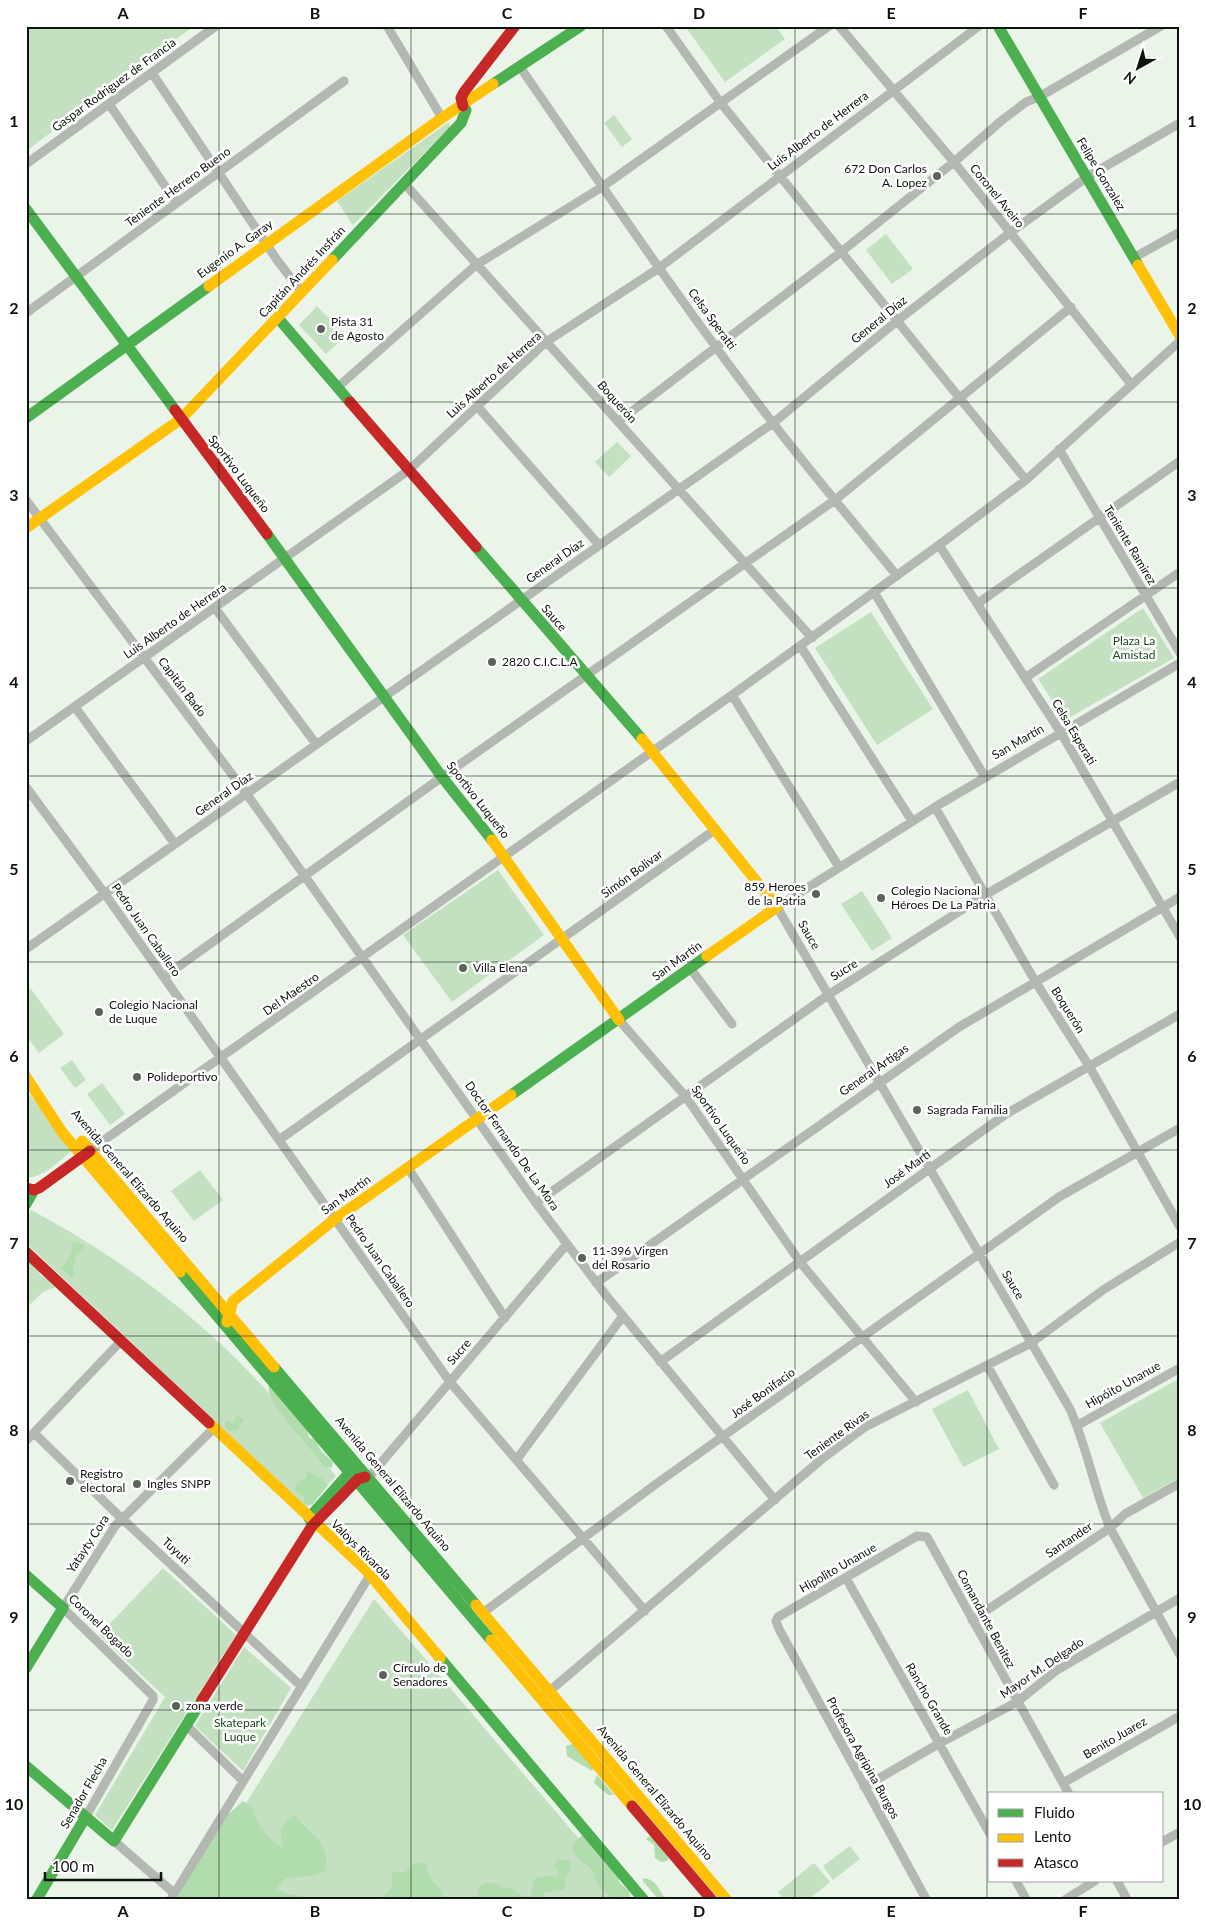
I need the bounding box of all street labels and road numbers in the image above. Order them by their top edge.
street label: Gaspar Rodriguez de Francia [49,35,179,135]
street label: Luis Alberto de Herrera [764,88,871,173]
street label: Felipe Gonzalez [1074,134,1129,214]
street label: Teniente Herrero Bueno [122,143,233,230]
street label: Coronel Aveiro [967,161,1028,231]
street label: Eugenio A. Garay [194,216,276,281]
street label: Capitán Andrés Insfrán [255,223,348,321]
street label: Celsa Speratti [685,285,740,352]
street label: General Díaz [848,292,910,347]
street label: Luis Alberto de Herrera [443,328,544,421]
street label: Boquerón [594,377,640,426]
street label: Sportivo Luqueño [205,432,274,516]
street label: Teniente Ramirez [1101,502,1160,588]
street label: General Díaz [523,535,587,586]
street label: Luis Alberto de Herrera [120,579,229,662]
street label: Sauce [539,601,570,634]
street label: Capitán Bado [155,654,210,720]
street label: Celsa Esperati [1049,696,1100,767]
street label: San Martín [989,721,1046,762]
street label: Sportivo Luqueño [444,758,513,841]
street label: General Díaz [192,768,256,819]
street label: Simón Bolivar [598,846,666,901]
street label: Pedro Juan Caballero [109,880,184,979]
street label: Sauce [795,918,824,952]
street label: San Martín [649,938,704,984]
street label: Sucre [827,955,860,984]
street label: Del Maestro [260,969,322,1018]
street label: Boquerón [1048,984,1089,1036]
street label: General Artigas [836,1040,911,1099]
street label: Doctor Fernando De La Mora [462,1078,563,1213]
street label: Sportivo Luqueño [689,1082,754,1167]
street label: Avenida General Elizardo Aquino [68,1106,192,1245]
street label: José Marti [880,1146,933,1191]
street label: San Martín [318,1172,373,1218]
street label: Pedro Juan Caballero [343,1211,418,1310]
street label: Sauce [999,1268,1028,1302]
street label: Sucre [443,1336,474,1368]
street label: Hipóito Unanue [1083,1358,1163,1411]
street label: José Bonifacio [728,1364,798,1421]
street label: Teniente Rivas [802,1406,872,1463]
street label: Avenida General Elizardo Aquino [332,1413,454,1554]
street label: Yatayty Cora [63,1512,112,1576]
street label: Valoys Rivarola [328,1516,395,1583]
street label: Santander [1042,1518,1096,1561]
street label: Tuyuti [159,1534,193,1567]
street label: Hipolito Unanue [797,1539,879,1596]
street label: Comandante Benitez [954,1567,1019,1671]
street label: Coronel Bogado [66,1591,137,1661]
street label: Mayor M. Delgado [997,1634,1087,1701]
street label: Rancho Grande [903,1660,956,1738]
street label: Profesora Agripina Burgos [824,1694,903,1821]
street label: Benito Juarez [1080,1713,1150,1762]
street label: Avenida General Elizardo Aquino [594,1722,716,1863]
street label: Senador Flecha [57,1754,110,1831]

